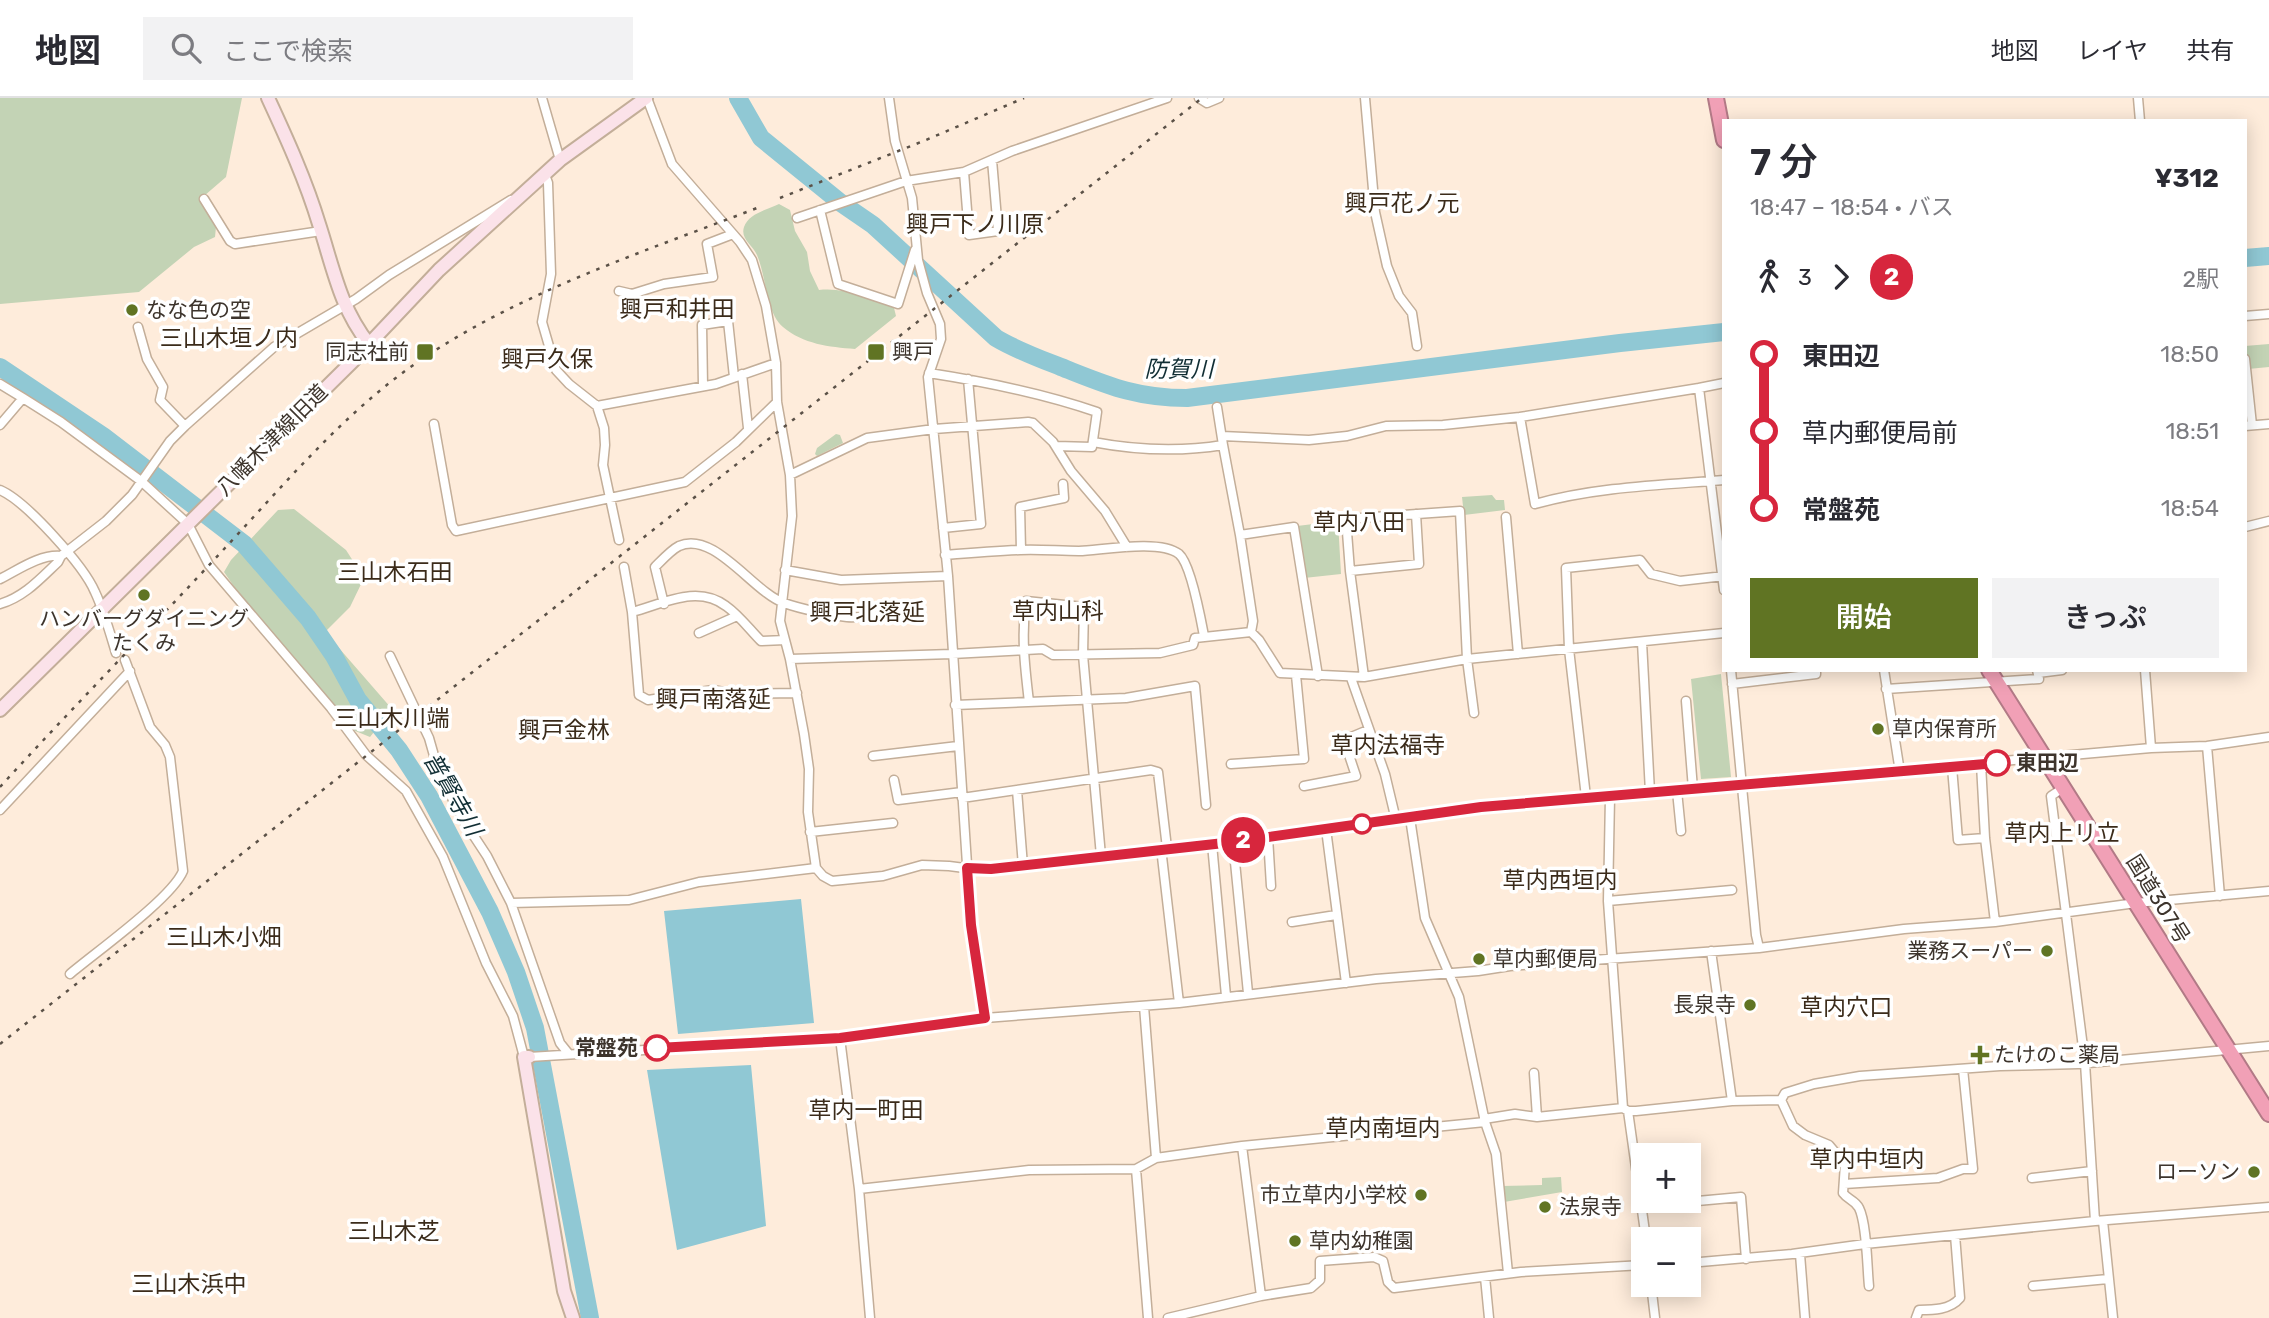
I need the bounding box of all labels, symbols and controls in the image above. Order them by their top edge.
search box [143,17,633,80]
icon: search [167,29,205,67]
text: 地図 [35,31,101,70]
text: ここで検索 [223,36,353,67]
text: 地図 [1991,37,2039,65]
text: レイヤ [2077,37,2148,65]
text: 共有 [2186,37,2234,65]
text: 7 分 [1750,139,1818,185]
text: ¥312 [2154,163,2219,194]
district label: 興戸花ノ元 [1345,189,1460,217]
text: 18:47 – 18:54 · バス [1750,193,1954,221]
district label: 興戸下ノ川原 [906,210,1044,238]
icon: walk [1750,258,1788,296]
icon: forward [1822,258,1860,296]
text: 3 [1798,263,1812,291]
text: 2 [1884,263,1899,291]
text: 2駅 [2182,265,2219,293]
district label: 興戸和井田 [620,295,735,323]
place label: なな色の空 [146,297,251,322]
marker: なな色の空 [124,302,140,318]
district label: 三山木垣ノ内 [160,324,298,352]
place label: 同志社前 [325,339,409,364]
place label: 興戸 [892,339,934,364]
text: 18:50 [2160,340,2219,368]
text: 東田辺 [1802,341,1880,372]
marker: 同志社前 [415,342,435,362]
marker: 興戸 [866,342,886,362]
district label: 興戸久保 [501,345,593,373]
water label: 防賀川 [1145,355,1217,383]
street label: 八幡木津線旧道 [211,379,332,500]
text: 18:51 [2165,417,2219,445]
text: 草内郵便局前 [1802,418,1958,449]
text: 18:54 [2161,494,2219,522]
text: 常盤苑 [1802,495,1880,526]
district label: 草内八田 [1313,508,1405,536]
district label: 三山木石田 [338,558,453,586]
button: 開始 [1750,578,1978,658]
button: きっぷ [1992,578,2219,658]
marker: ハンバーグダイニング たくみ [136,587,152,603]
district label: 草内山科 [1012,597,1104,625]
district label: 興戸北落延 [810,598,925,626]
place label: ハンバーグダイニング たくみ [39,606,249,655]
district label: 興戸南落延 [656,685,771,713]
district label: 三山木川端 [335,704,450,732]
district label: 興戸金林 [518,716,610,744]
place label: 草内保育所 [1892,716,1997,741]
marker: 草内保育所 [1870,721,1886,737]
district label: 草内法福寺 [1331,731,1446,759]
water label: 普賢寺川 [418,747,490,843]
marker: 東田辺 [1984,750,2010,776]
place label: 東田辺 [2016,750,2079,775]
unlabelled marker [1352,814,1372,834]
line badge: 2 [1220,817,1266,863]
district label: 草内上リ立 [2005,819,2120,847]
text: 2 [1235,826,1251,854]
street label: 国道307号 [2121,850,2195,948]
district label: 草内西垣内 [1503,866,1618,894]
district label: 三山木小畑 [167,923,282,951]
place label: 業務スーパー [1907,938,2033,963]
marker: 業務スーパー [2039,943,2055,959]
place label: 草内郵便局 [1493,946,1598,971]
marker: 草内郵便局 [1471,951,1487,967]
place label: 長泉寺 [1673,992,1736,1017]
district label: 草内穴口 [1800,993,1892,1021]
marker: 長泉寺 [1742,997,1758,1013]
place label: 常盤苑 [575,1035,638,1060]
marker: 常盤苑 [644,1035,670,1061]
place label: たけのこ薬局 [1994,1042,2120,1067]
marker: たけのこ薬局 [1972,1047,1988,1063]
district label: 草内一町田 [809,1096,924,1124]
district label: 草内南垣内 [1326,1114,1441,1142]
map controls [1631,1143,1701,1297]
button: + [1631,1143,1701,1213]
district label: 草内中垣内 [1810,1145,1925,1173]
place label: ローソン [2156,1159,2240,1184]
marker: ローソン [2246,1164,2262,1180]
place label: 市立草内小学校 [1260,1182,1407,1207]
marker: 市立草内小学校 [1413,1187,1429,1203]
place label: 法泉寺 [1559,1194,1622,1219]
marker: 法泉寺 [1537,1199,1553,1215]
district label: 三山木芝 [348,1217,440,1245]
button: − [1631,1227,1701,1297]
place label: 草内幼稚園 [1309,1228,1414,1253]
marker: 草内幼稚園 [1287,1233,1303,1249]
district label: 三山木浜中 [132,1270,247,1298]

